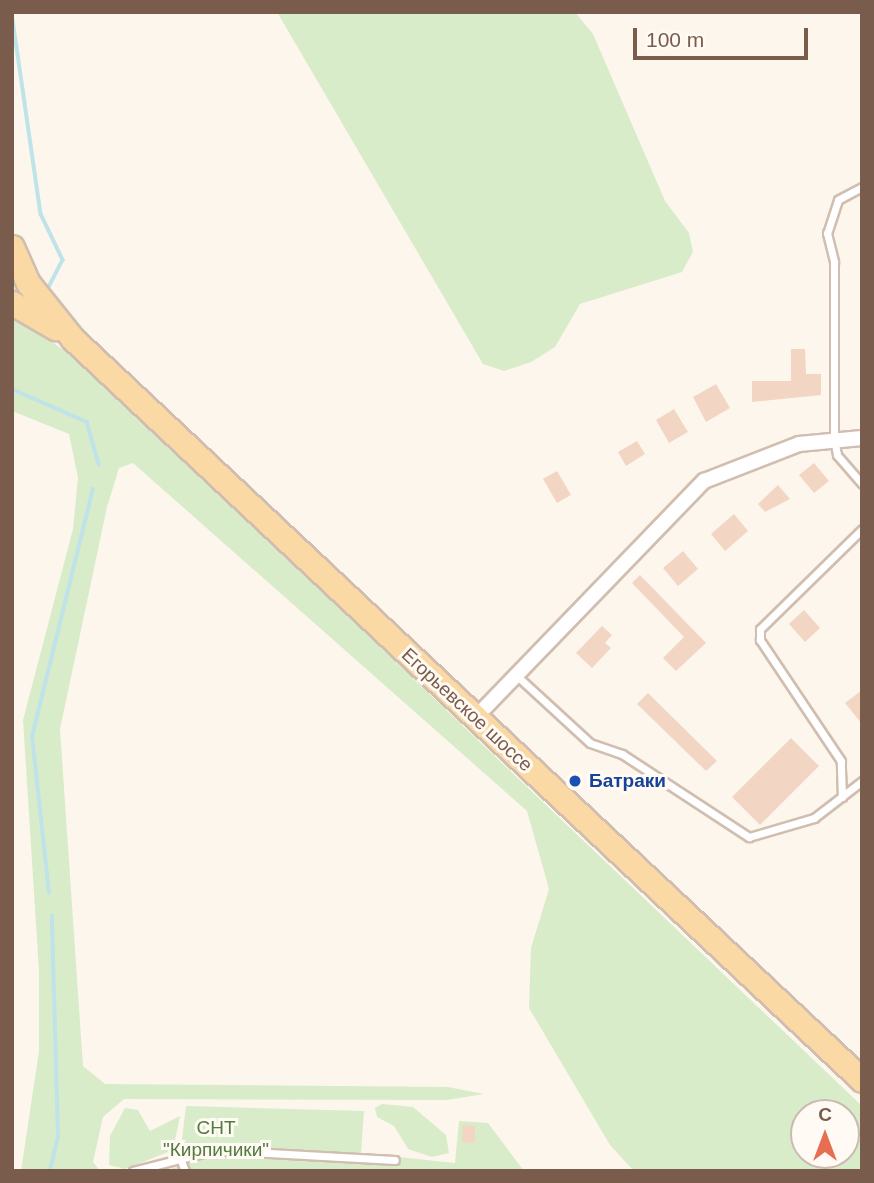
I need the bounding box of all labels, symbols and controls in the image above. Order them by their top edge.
scale bar [636,14,811,58]
text: 100 m [646,28,704,51]
street label: Егорьевское шоссе [397,644,537,776]
place label: Батраки [589,770,666,792]
marker: Батраки [567,773,583,789]
north arrow [790,1099,860,1169]
text: С [818,1104,832,1125]
park label: СНТ "Кирпичики" [163,1117,269,1161]

